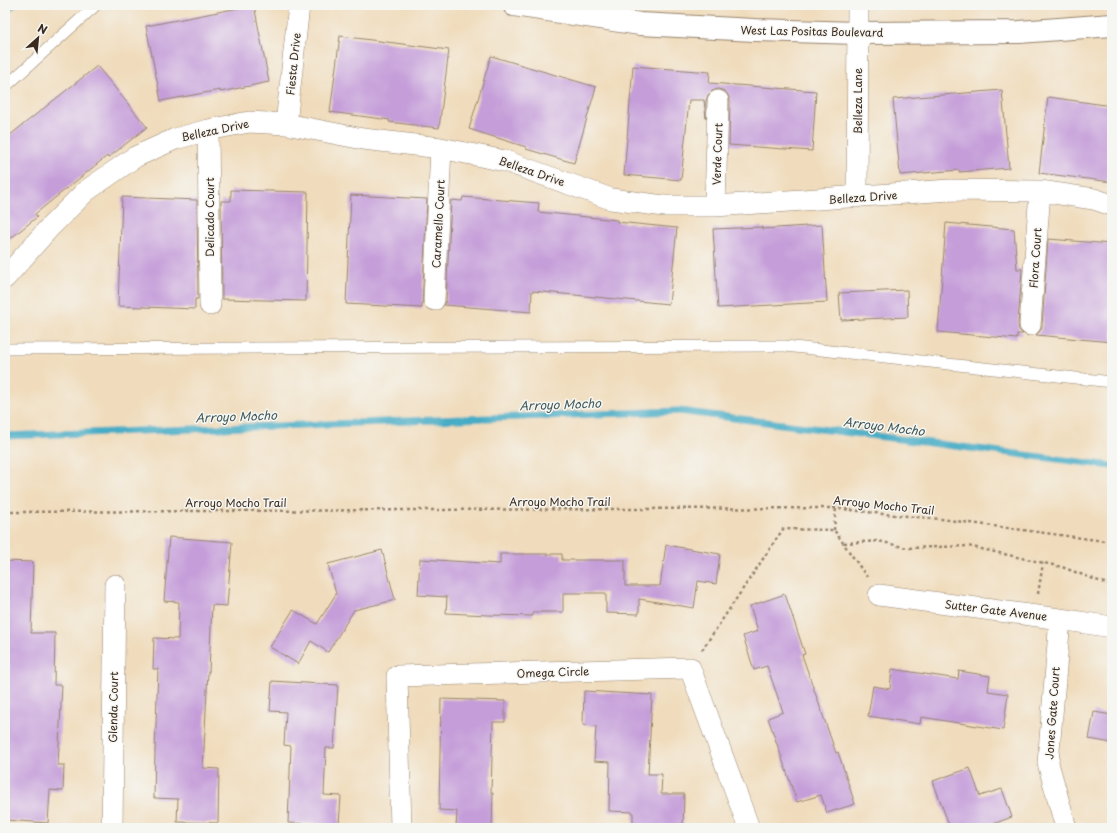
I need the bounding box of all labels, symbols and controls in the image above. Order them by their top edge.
north arrow [18,18,58,58]
text: N [35,19,51,38]
street label: West Las Positas Boulevard [741,21,884,41]
street label: Fiesta Drive [281,32,305,96]
street label: Belleza Lane [849,68,866,134]
street label: Belleza Drive [179,115,251,145]
street label: Verde Court [707,122,727,185]
street label: Belleza Drive [497,152,567,190]
street label: Delicado Court [201,177,218,257]
street label: Caramello Court [427,179,449,269]
street label: Belleza Drive [828,186,898,208]
street label: Flora Court [1024,227,1046,289]
water label: Arroyo Mocho [519,394,602,414]
water label: Arroyo Mocho [195,406,278,426]
water label: Arroyo Mocho [842,412,927,440]
street label: Arroyo Mocho Trail [833,491,935,519]
street label: Arroyo Mocho Trail [509,493,611,510]
street label: Arroyo Mocho Trail [185,494,287,511]
street label: Sutter Gate Avenue [944,595,1048,625]
street label: Omega Circle [516,662,590,682]
street label: Jones Gate Court [1040,665,1064,760]
street label: Glenda Court [104,671,122,743]

